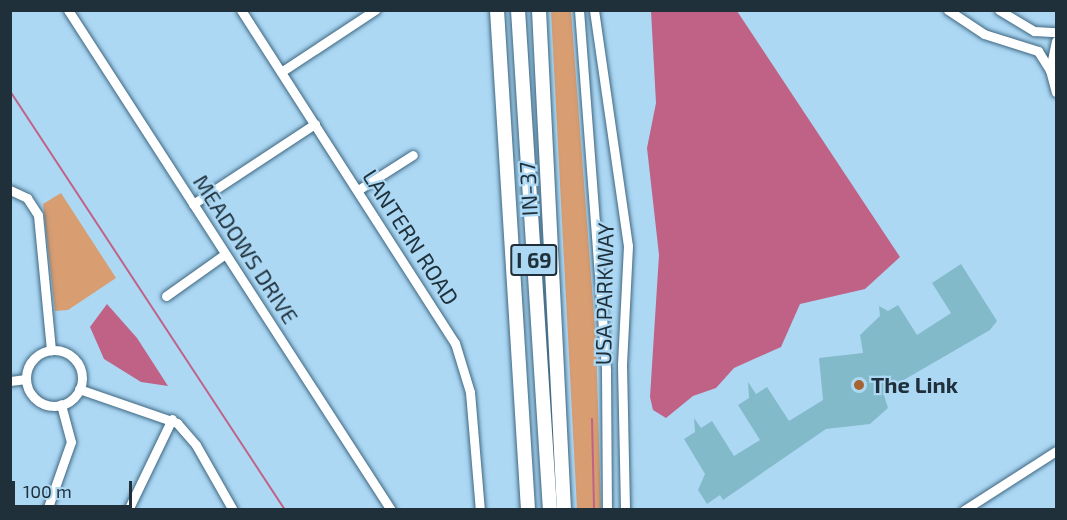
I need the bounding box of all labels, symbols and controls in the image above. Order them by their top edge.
street label: IN-37 [513,161,543,217]
street label: LANTERN ROAD [357,164,465,310]
street label: MEADOWS DRIVE [188,170,304,328]
street label: USA PARKWAY [590,222,618,366]
road number: I 69 [510,242,558,278]
place label: The Link [871,372,958,398]
marker: The Link [852,378,866,392]
scale bar [15,469,135,507]
text: 100 m [23,480,72,502]

